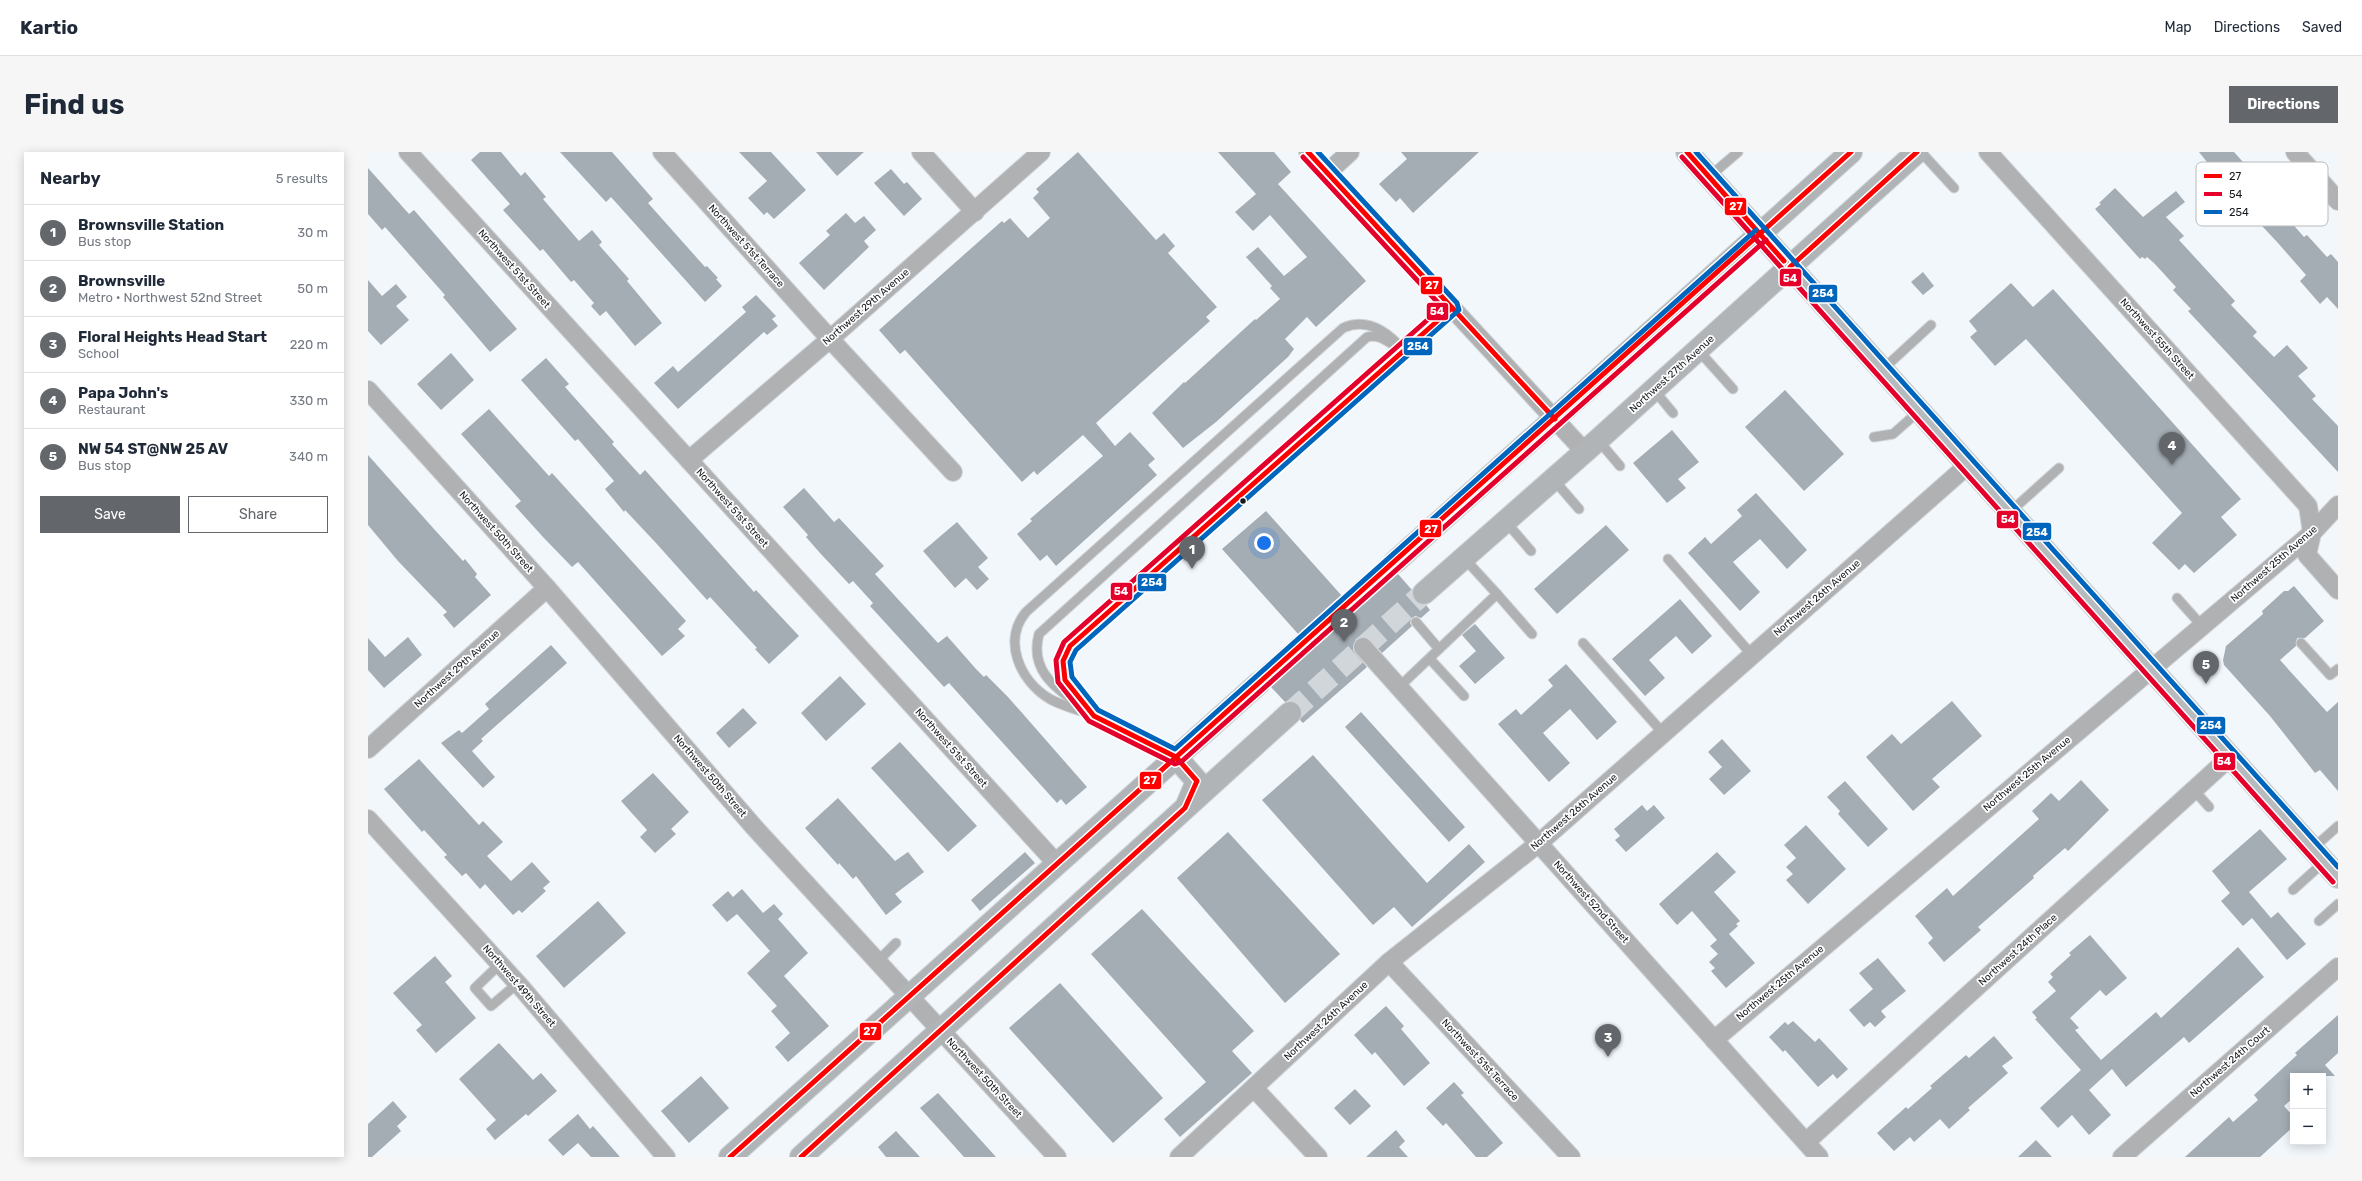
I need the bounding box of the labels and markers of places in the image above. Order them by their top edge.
pin: 4 [2159,432,2185,465]
unlabelled marker [1238,496,1248,506]
pin: 1 [1179,536,1205,569]
pin: 2 [1331,609,1357,642]
pin: 5 [2193,651,2219,684]
pin: 3 [1595,1024,1621,1057]

